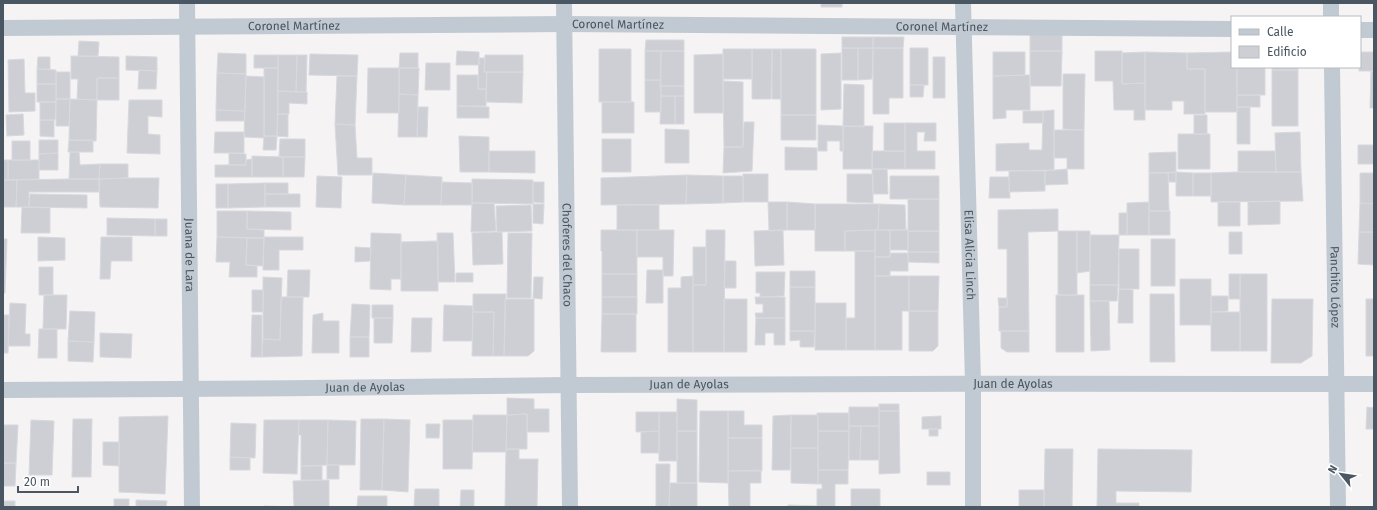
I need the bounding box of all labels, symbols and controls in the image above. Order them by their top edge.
legend [1231,16,1361,68]
street label: Coronel Martínez [572,17,664,32]
street label: Coronel Martínez [248,19,340,33]
street label: Coronel Martínez [896,19,988,34]
text: Calle [1267,25,1294,39]
text: Edificio [1267,45,1307,59]
street label: Choferes del Chaco [559,203,575,307]
street label: Elisa Alicia Linch [961,210,978,300]
street label: Juana de Lara [182,218,197,292]
street label: Panchito López [1327,246,1343,328]
street label: Juan de Ayolas [649,377,729,391]
street label: Juan de Ayolas [973,377,1053,391]
street label: Juan de Ayolas [325,380,405,395]
north arrow [1321,454,1361,494]
text: N [1325,463,1340,476]
scale bar [18,468,78,494]
text: 20 m [24,475,50,489]

